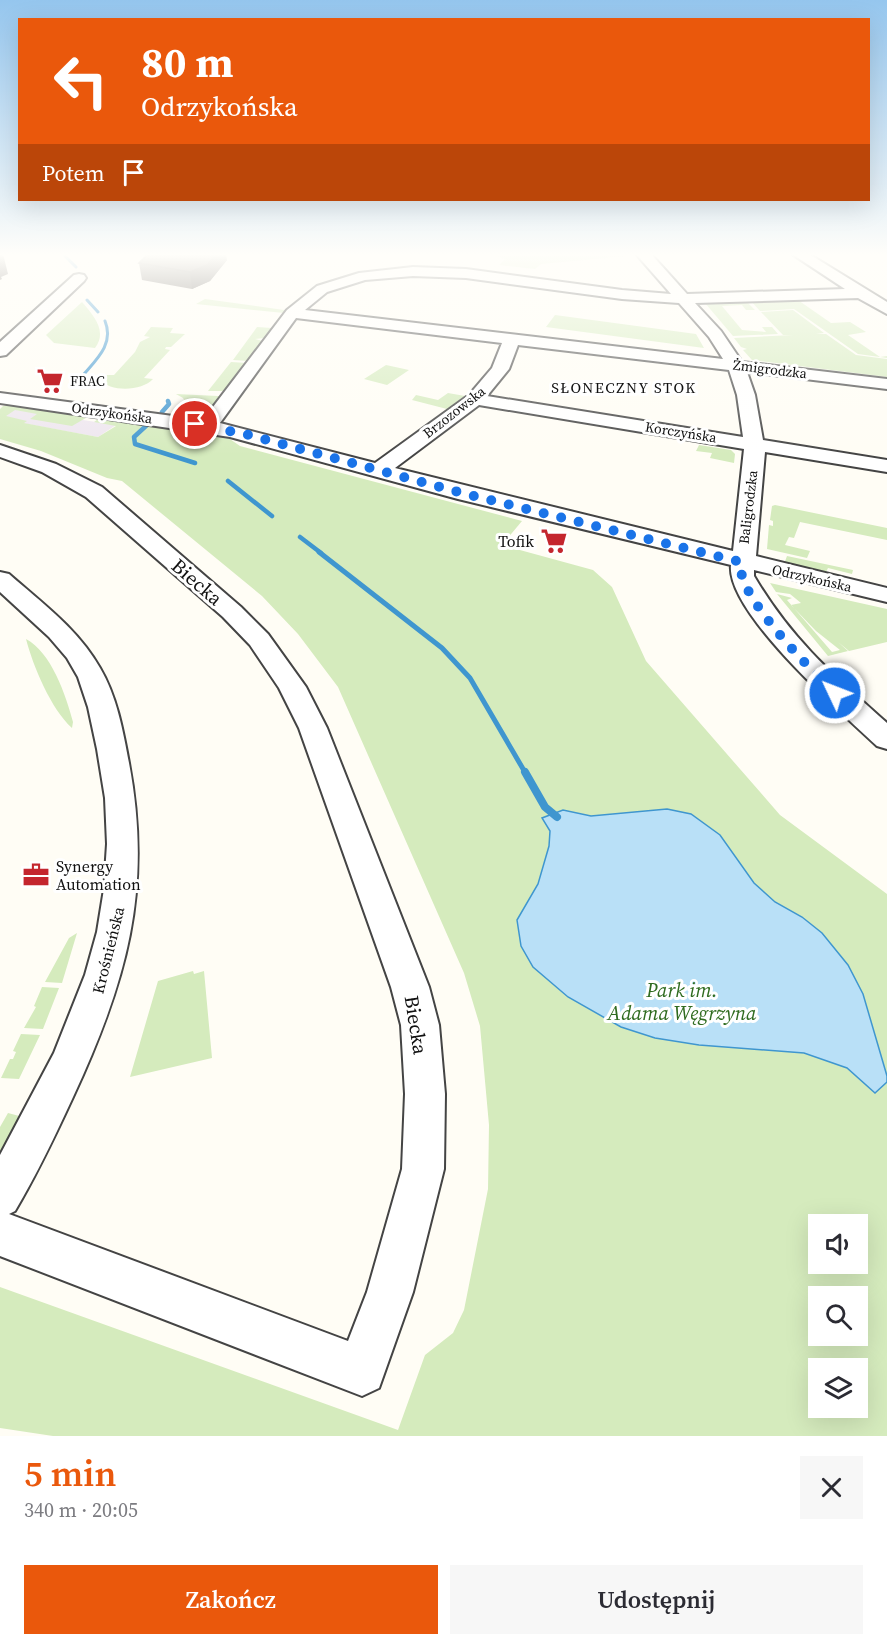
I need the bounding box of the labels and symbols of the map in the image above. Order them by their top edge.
street label: Żmigrodzka [732,355,809,384]
supermarket icon: FRAC [35,366,65,396]
place label: FRAC [70,371,105,391]
district label: SŁONECZNY STOK [551,377,697,398]
street label: Brzozowska [419,381,490,443]
street label: Odrzykońska [70,397,155,429]
pin [169,398,220,449]
street label: Korczyńska [644,416,719,448]
street label: Baligrodzka [734,468,763,545]
supermarket icon: Tofik [539,526,569,556]
place label: Tofik [498,530,534,552]
street label: Biecka [165,552,229,613]
street label: Odrzykońska [770,559,855,597]
position arrow [803,661,867,725]
place label: Synergy Automation [56,855,141,895]
office icon: Synergy Automation [21,860,51,890]
street label: Krośnieńska [87,903,130,996]
park label: Park im. Adama Węgrzyna [607,976,757,1027]
street label: Biecka [398,993,435,1057]

